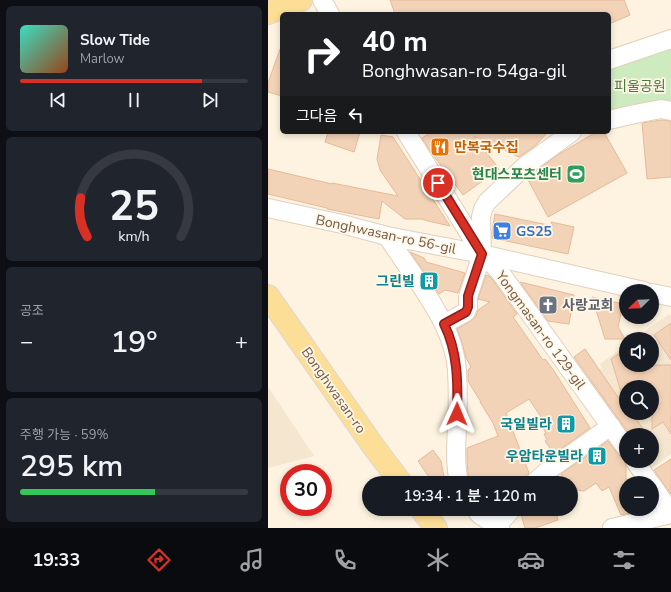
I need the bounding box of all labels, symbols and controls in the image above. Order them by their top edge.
text: 40 m [362,23,428,61]
icon: right [296,28,348,80]
text: Slow Tide [80,30,150,50]
text: Marlow [80,50,125,68]
text: Bonghwasan-ro 54ga-gil [362,59,566,83]
park label: 피울공원 [614,77,666,96]
icon: previous [47,89,69,111]
icon: pause [123,89,145,111]
icon: next [199,89,221,111]
icon: left [345,104,367,126]
text: 그다음 [296,106,337,126]
restaurant icon: 만복국수집 [429,136,451,158]
place label: 만복국수집 [454,138,518,157]
sports icon: 현대스포츠센터 [565,163,587,185]
place label: 현대스포츠센터 [472,165,562,184]
pin [421,166,455,200]
icon: arrive [427,172,449,194]
text: 25 [109,178,159,235]
street label: Bonghwasan-ro 56-gil [314,210,459,259]
supermarket icon: GS25 [491,220,513,242]
place label: GS25 [516,222,552,241]
text: km/h [118,226,150,245]
street label: Yongmasan-ro 129-gil [491,267,590,394]
building icon: 그린빌 [418,270,440,292]
place label: 그린빌 [376,272,415,291]
north arrow [619,284,659,324]
map controls [619,284,659,516]
church icon: 사랑교회 [537,294,559,316]
place label: 사랑교회 [562,296,614,315]
text: 공조 [20,302,44,320]
text: 19° [110,322,158,363]
text: − [20,327,33,357]
text: + [235,327,248,357]
button: sound [619,332,659,372]
street label: Bonghwasan-ro [297,343,370,437]
button: search [619,380,659,420]
position arrow [436,393,478,435]
building icon: 국일빌라 [555,413,577,435]
place label: 국일빌라 [500,415,552,434]
text: 주행 가능 · 59% [20,426,109,444]
button: + [619,428,659,468]
building icon: 우암타운빌라 [586,445,608,467]
text: 295 km [20,446,123,487]
place label: 우암타운빌라 [506,447,583,466]
speed limit sign: 30 [280,464,332,516]
button: − [619,476,659,516]
text: 19:34 · 1 분 · 120 m [403,486,537,506]
icon: directions [145,546,173,574]
icon: music [238,546,266,574]
icon: phone [331,546,359,574]
icon: climate [424,546,452,574]
icon: car [517,546,545,574]
icon: filters [610,546,638,574]
text: 19:33 [33,548,80,572]

